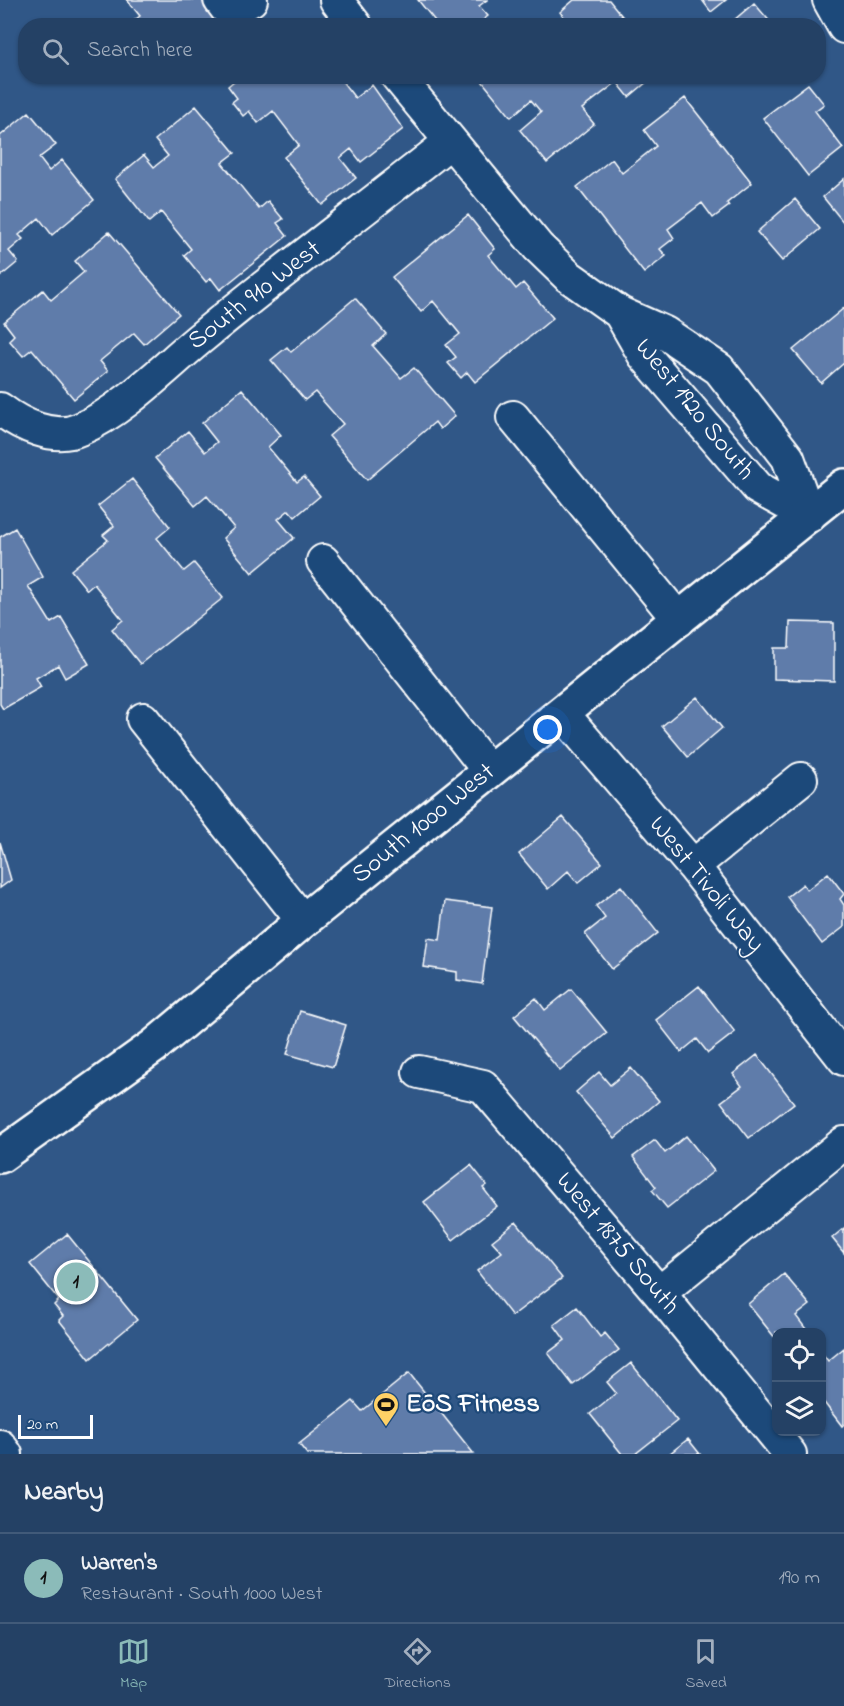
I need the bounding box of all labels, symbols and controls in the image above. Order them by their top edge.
search box [18,18,826,84]
icon: search [39,35,72,68]
text: Search here [87,35,192,67]
street label: South 910 West [180,232,330,360]
street label: West 1920 South [625,331,763,489]
your location [533,715,562,744]
street label: South 1000 West [344,754,504,894]
street label: West Tivoli Way [639,808,773,962]
street label: West 1875 South [546,1164,688,1324]
pin: 1 [56,1260,96,1304]
map controls [772,1328,826,1436]
button: locate [772,1328,826,1382]
button: layers [772,1382,826,1436]
place label: EōS Fitness [406,1386,540,1424]
sports icon: EōS Fitness [371,1390,401,1428]
scale bar [18,1412,93,1440]
text: 20 m [27,1413,58,1437]
text: Nearby [24,1474,103,1512]
text: Warren's [81,1548,158,1580]
text: 1 [40,1564,47,1593]
text: 190 m [778,1564,820,1593]
text: Restaurant · South 1000 West [81,1580,322,1609]
tab: Map [117,1635,150,1695]
tab: Directions [384,1635,451,1695]
tab: Saved [685,1635,727,1695]

